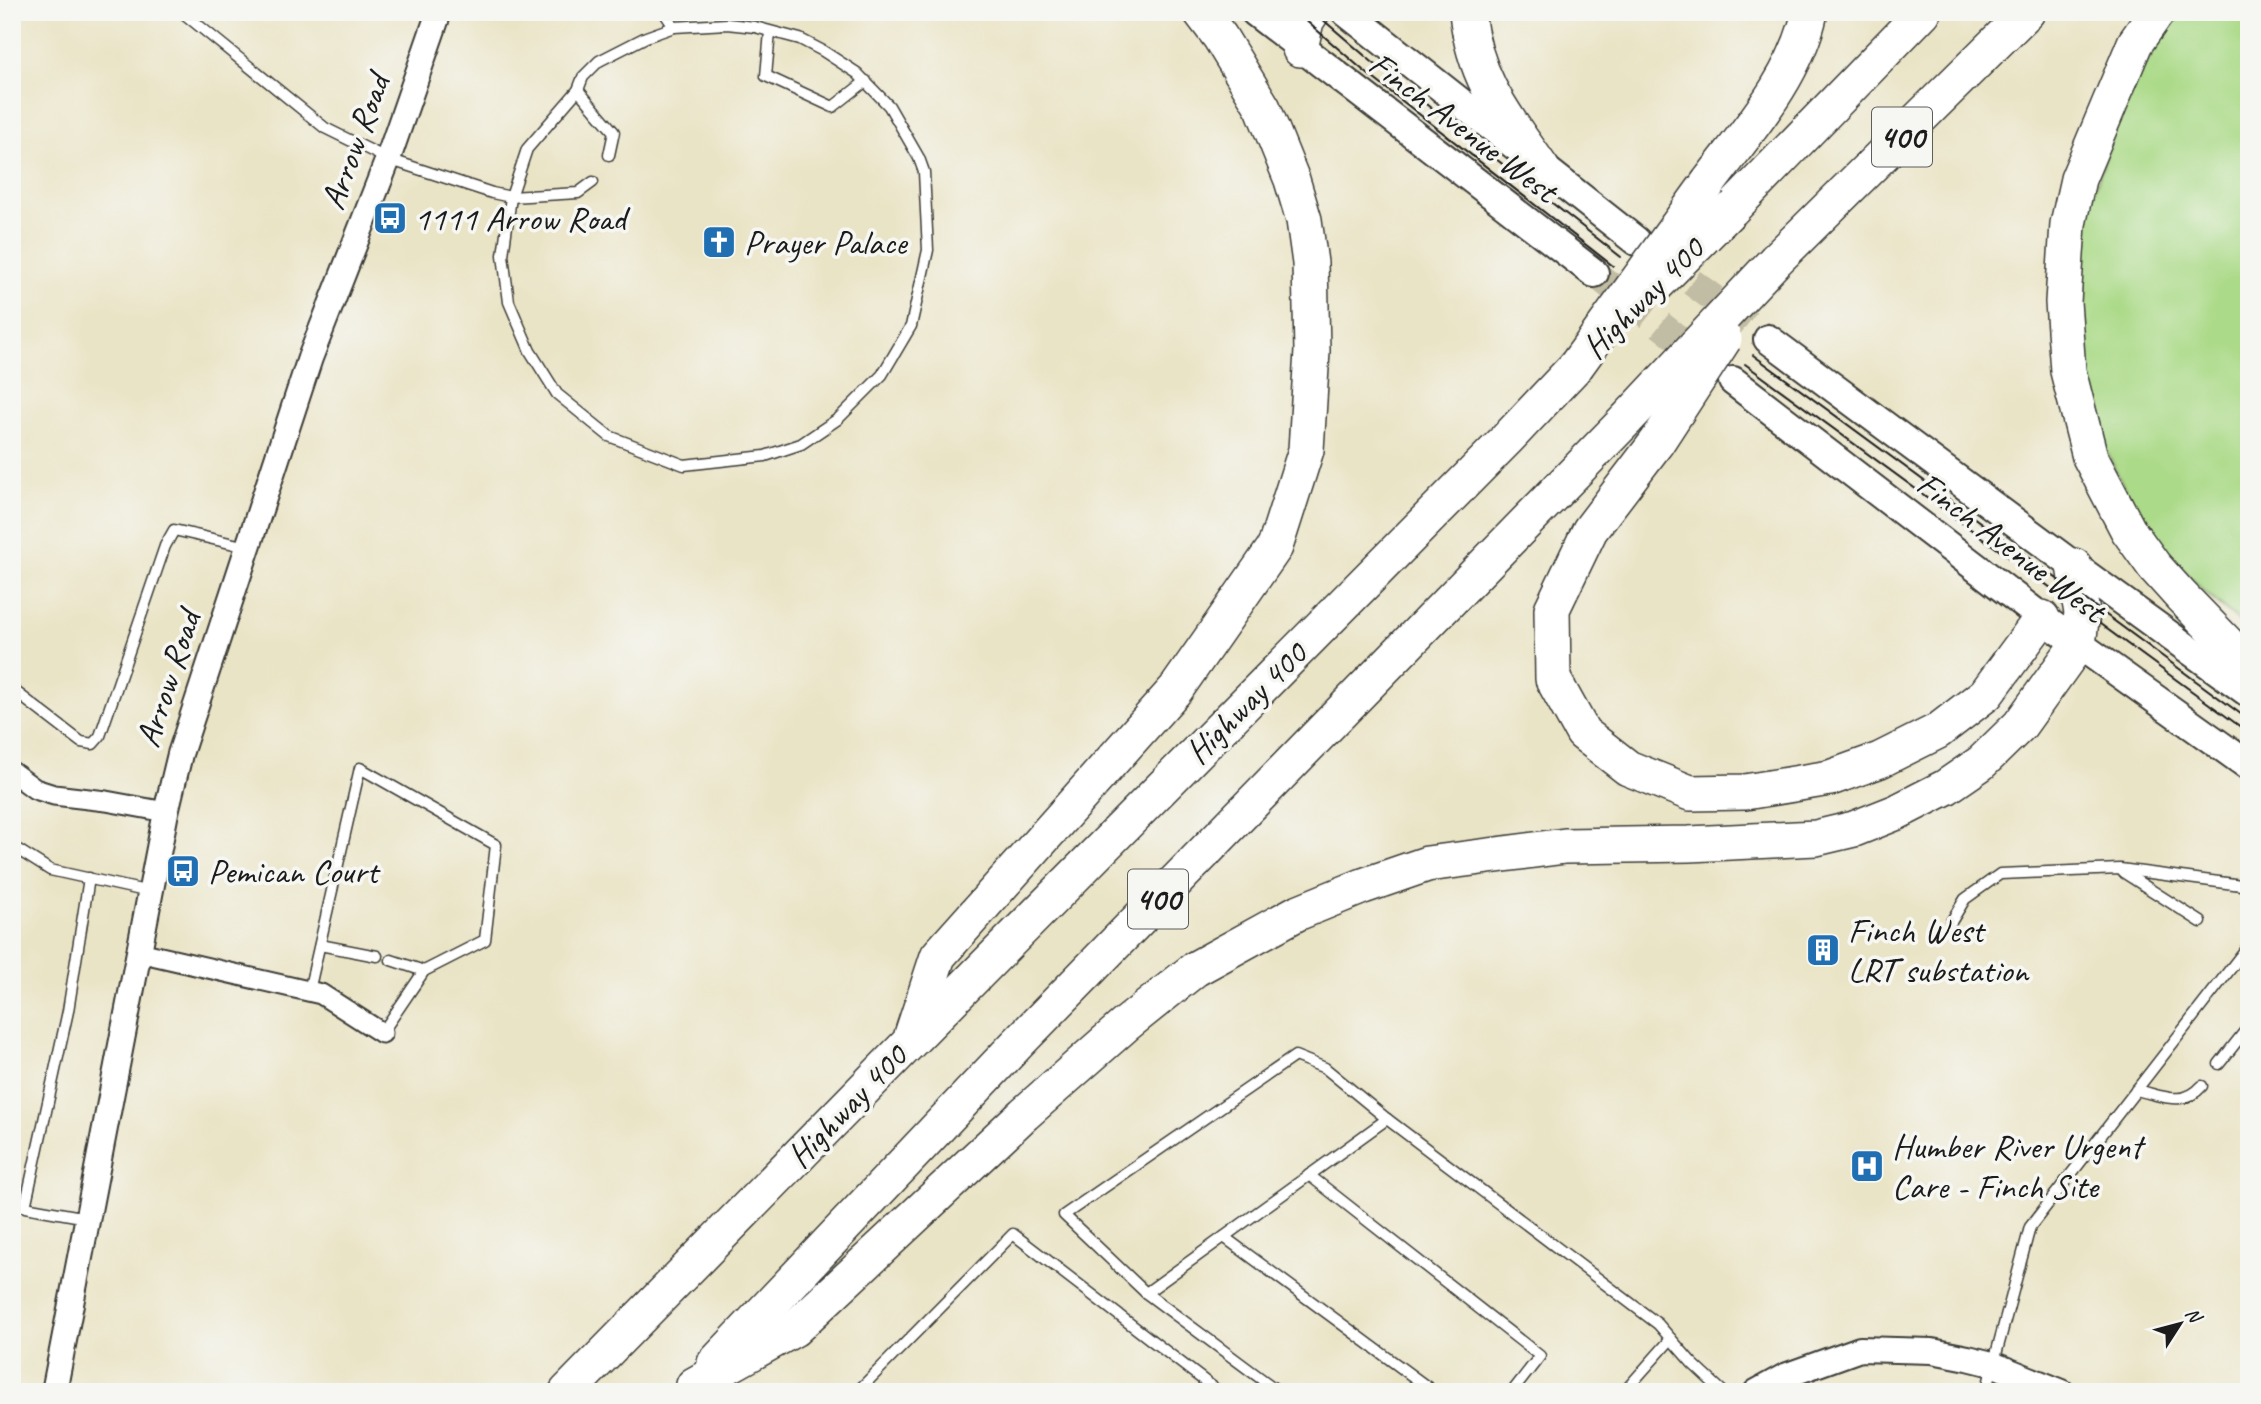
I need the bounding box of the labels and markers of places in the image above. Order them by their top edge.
place label: 1111 Arrow Road [414,196,631,241]
bus stop icon: 1111 Arrow Road [371,199,409,237]
place label: Prayer Palace [744,220,909,265]
church icon: Prayer Palace [700,223,738,261]
place label: Pemican Court [208,849,381,894]
bus stop icon: Pemican Court [164,852,202,890]
place label: Finch West LRT substation [1848,908,2030,993]
building icon: Finch West LRT substation [1804,931,1842,969]
place label: Humber River Urgent Care - Finch Site [1892,1124,2146,1209]
hospital icon: Humber River Urgent Care - Finch Site [1848,1147,1886,1185]

